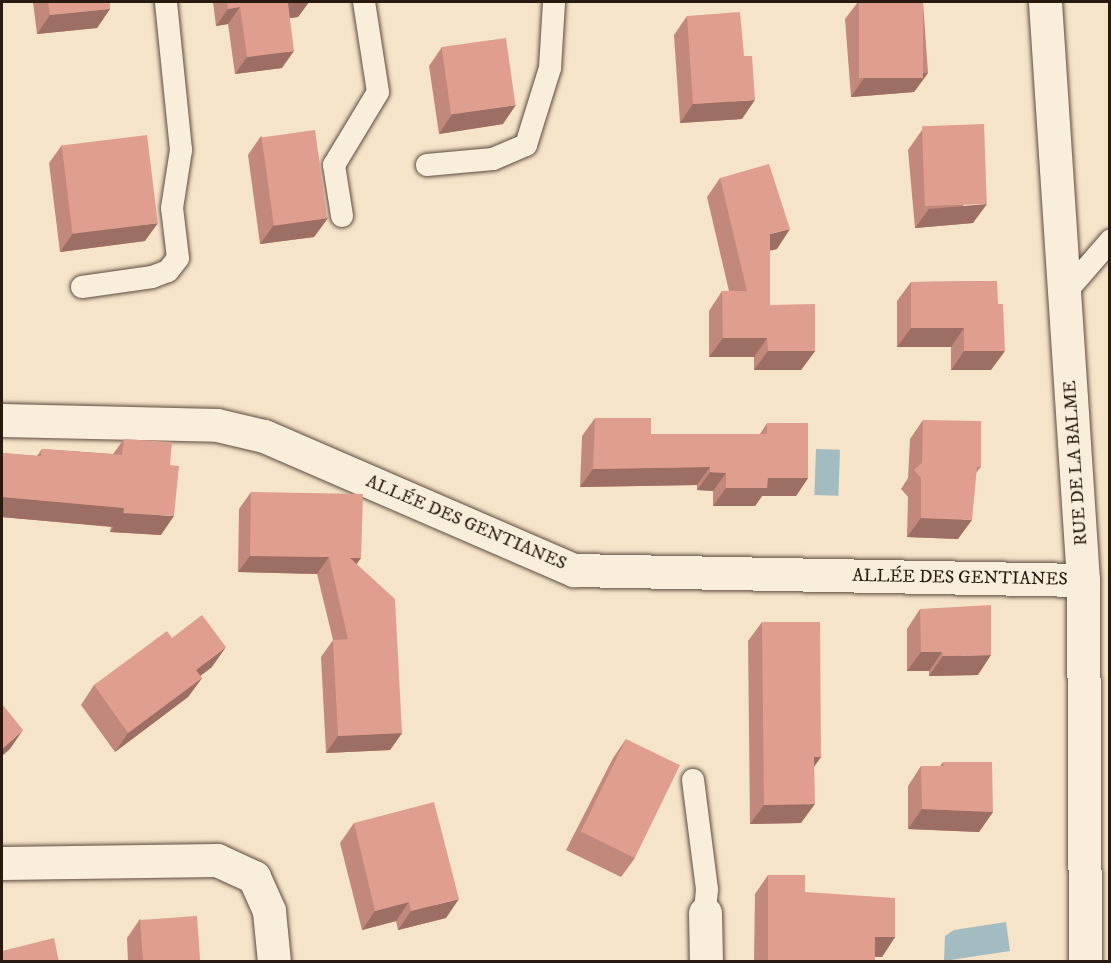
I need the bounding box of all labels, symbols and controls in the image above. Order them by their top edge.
street label: RUE DE LA BALME [1059,380,1093,546]
street label: ALLÉE DES GENTIANES [363,471,569,575]
street label: ALLÉE DES GENTIANES [852,565,1068,591]

